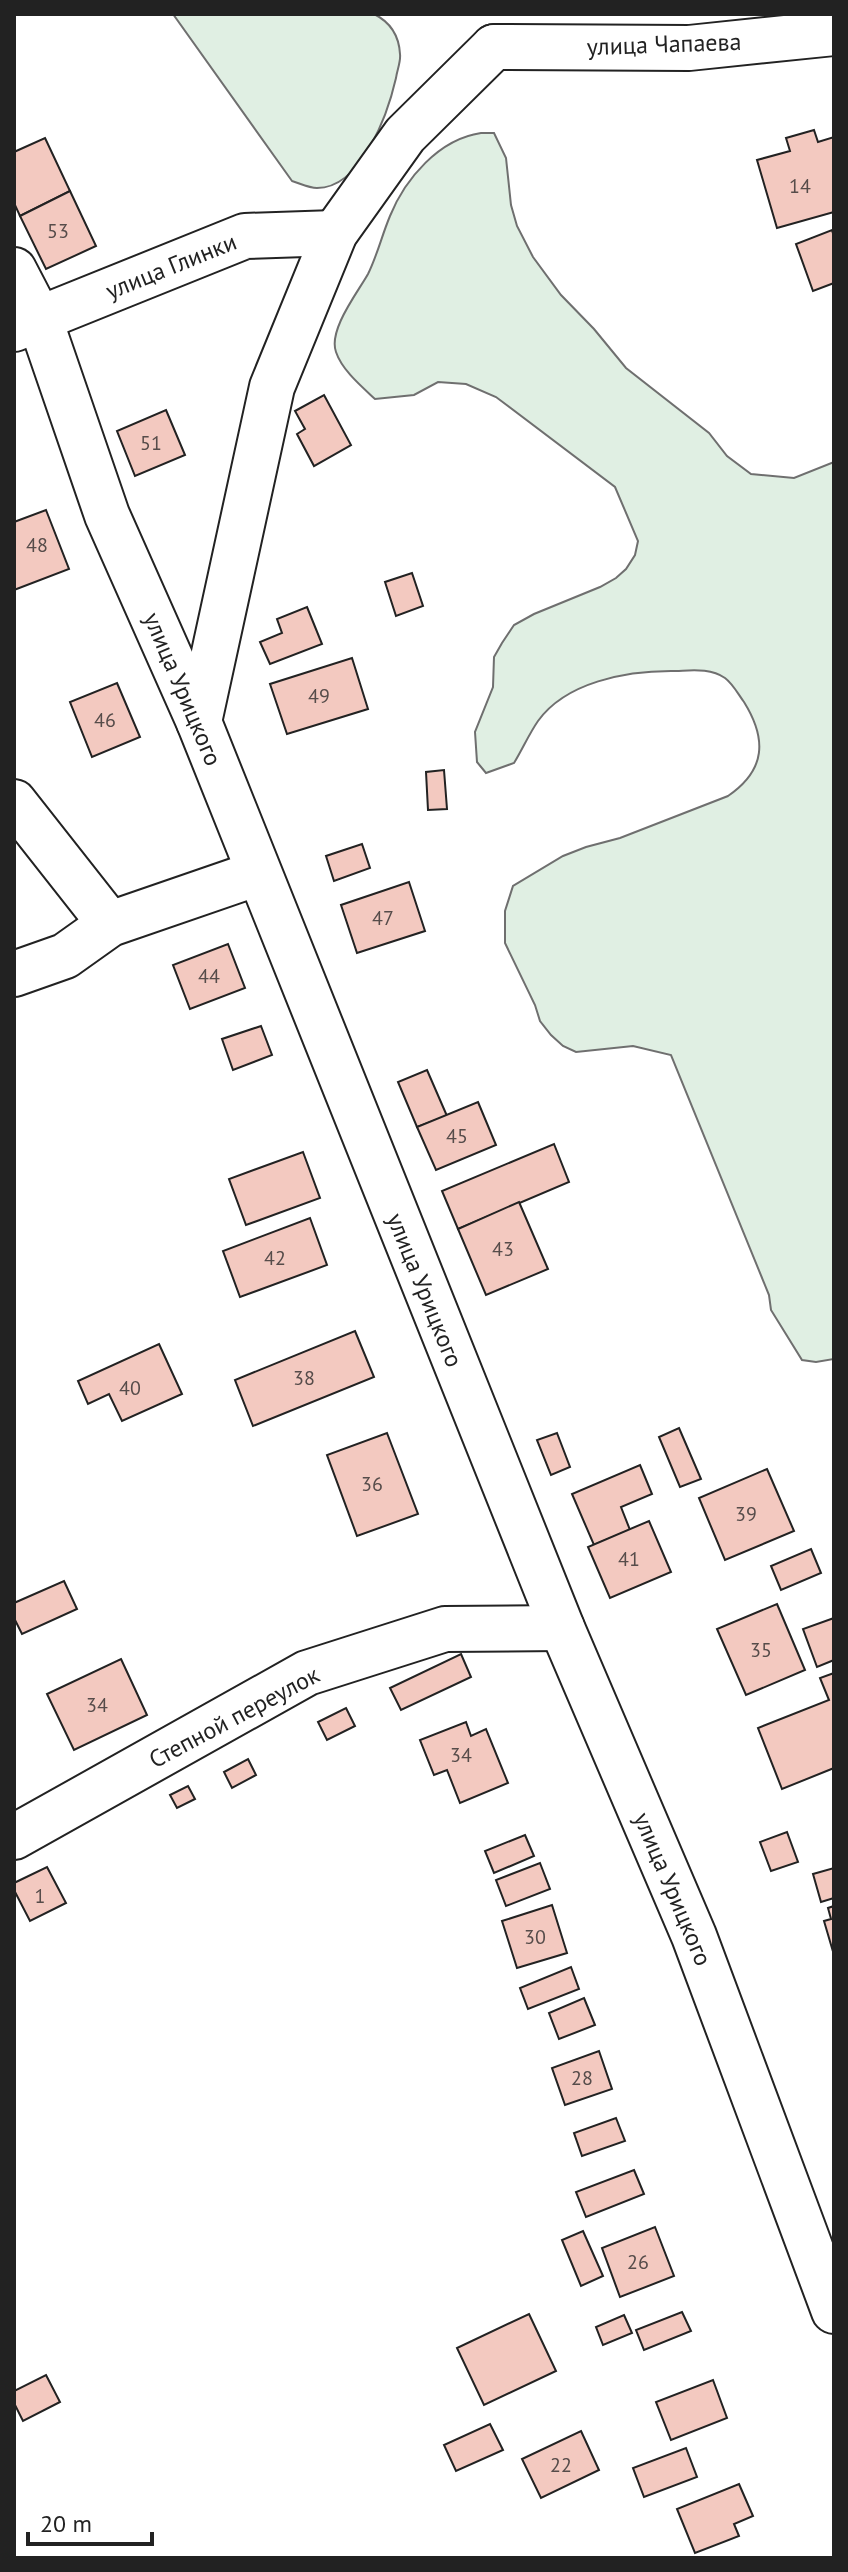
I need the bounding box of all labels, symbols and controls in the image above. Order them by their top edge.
street label: улица Чапаева [586,26,742,62]
house number: 14 [789,173,811,199]
house number: 53 [47,218,69,244]
street label: улица Глинки [101,226,241,306]
house number: 51 [140,430,162,456]
house number: 48 [26,532,48,558]
street label: улица Урицкого [137,608,229,770]
house number: 49 [308,683,330,709]
house number: 46 [94,707,116,733]
house number: 47 [372,905,394,931]
house number: 44 [198,963,220,989]
house number: 45 [446,1123,468,1149]
street label: улица Урицкого [380,1208,470,1372]
house number: 43 [492,1236,514,1262]
house number: 42 [264,1245,286,1271]
house number: 38 [293,1365,315,1391]
house number: 40 [119,1375,141,1401]
house number: 36 [361,1471,383,1497]
house number: 39 [735,1501,757,1527]
house number: 41 [618,1546,640,1572]
house number: 35 [750,1637,772,1663]
street label: Степной переулок [143,1659,325,1775]
house number: 34 [86,1692,108,1718]
house number: 34 [450,1742,472,1768]
street label: улица Урицкого [627,1808,719,1970]
house number: 1 [35,1883,45,1909]
house number: 30 [524,1924,546,1950]
house number: 28 [571,2065,593,2091]
house number: 26 [627,2249,649,2275]
house number: 22 [550,2452,572,2478]
scale bar [28,2496,152,2546]
text: 20 m [40,2508,92,2539]

